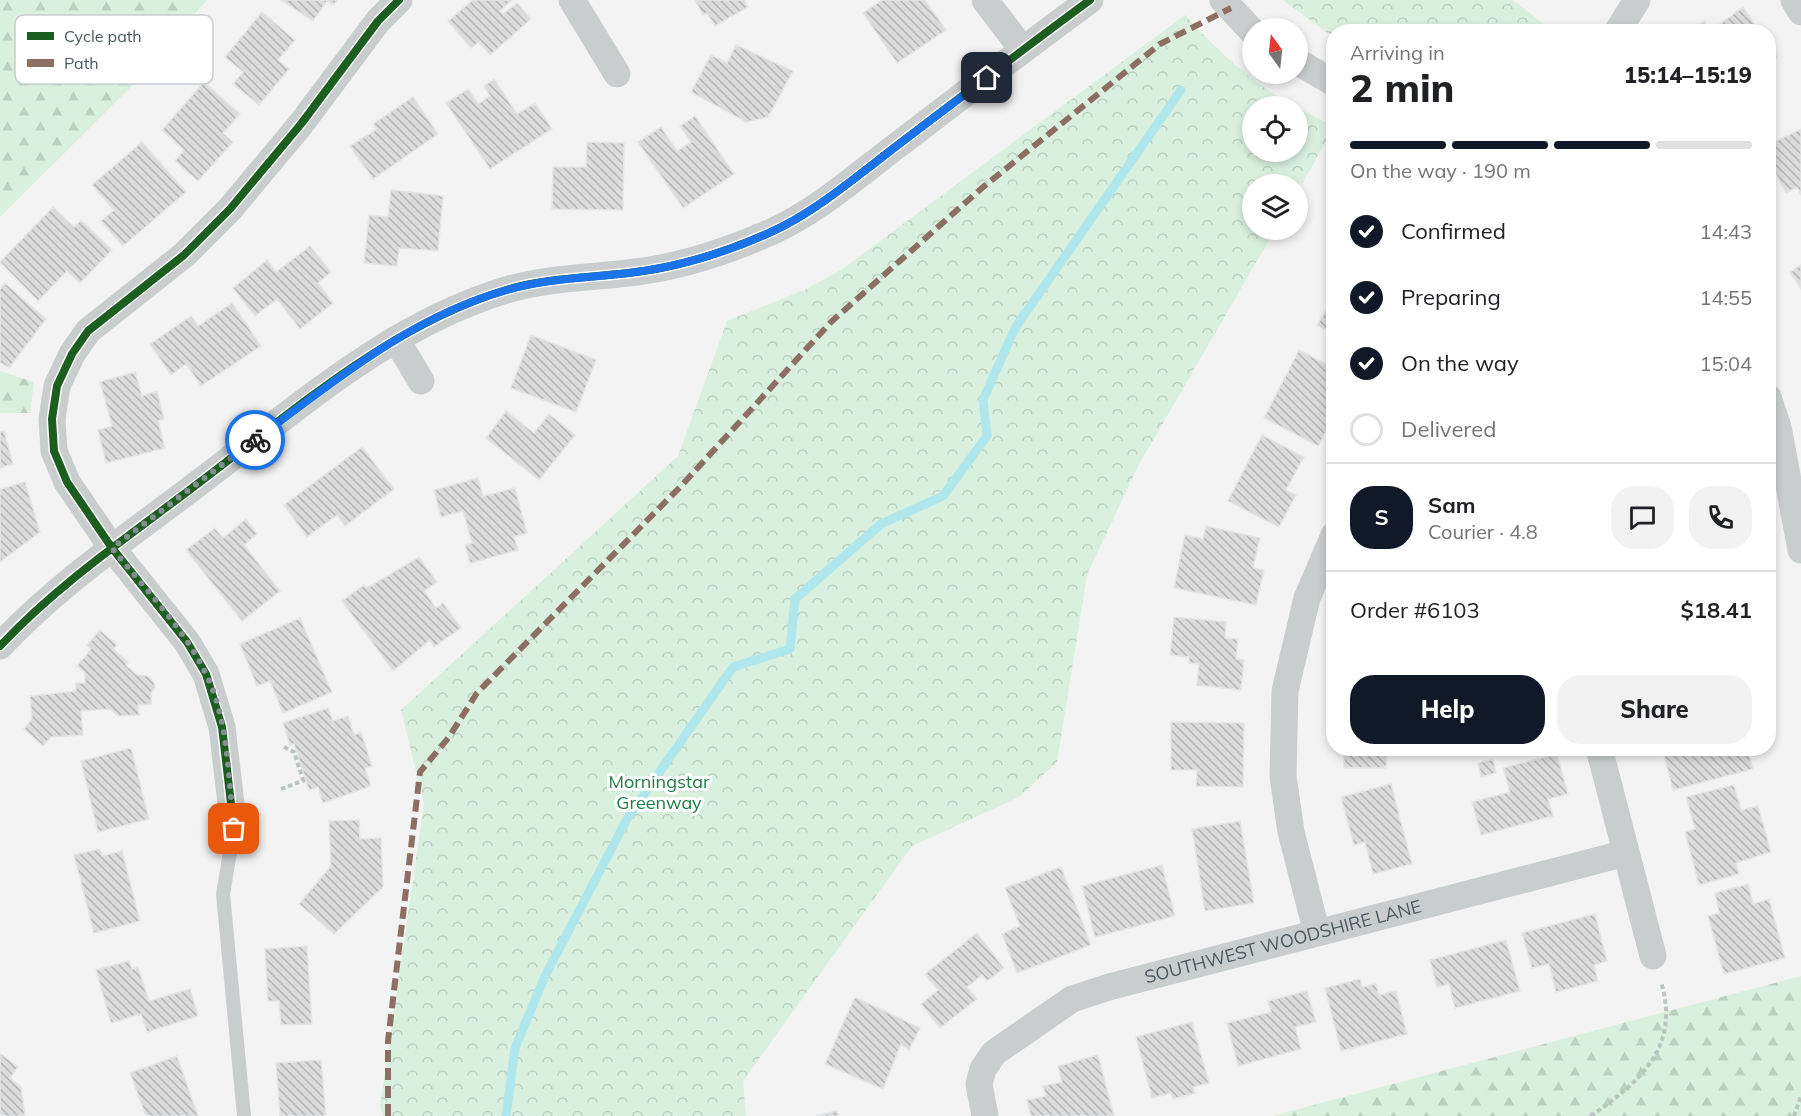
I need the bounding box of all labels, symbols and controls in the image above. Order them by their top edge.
legend [15,15,213,84]
north arrow [1242,18,1308,84]
map controls [1242,18,1308,240]
text: Cycle path [64,26,142,46]
text: Arriving in [1350,40,1445,65]
pin [961,52,1012,103]
text: Path [64,53,99,73]
icon: home [970,61,1003,94]
text: 15:14–15:19 [1624,61,1752,89]
text: 2 min [1350,63,1455,112]
button: locate [1242,96,1308,162]
text: On the way · 190 m [1350,158,1531,183]
button: layers [1242,174,1308,240]
icon: check [1350,215,1383,248]
text: Confirmed [1401,217,1506,245]
text: 14:43 [1699,219,1752,244]
icon: check [1350,281,1383,314]
text: Preparing [1401,283,1501,311]
text: 14:55 [1699,285,1752,310]
icon: check [1350,347,1383,380]
text: On the way [1401,349,1519,377]
text: 15:04 [1699,351,1752,376]
courier [225,410,285,470]
text: Delivered [1401,415,1496,443]
icon: bike [239,424,272,457]
button: chat [1611,486,1674,549]
button: phone [1689,486,1752,549]
text: Sam [1428,491,1476,519]
text: S [1374,503,1389,531]
text: Courier · 4.8 [1428,519,1538,544]
text: Order #6103 [1350,596,1480,624]
text: $18.41 [1681,596,1752,624]
button: Help [1350,675,1545,744]
button: Share [1557,675,1752,744]
park label: Morningstar Greenway [609,770,710,814]
pin [208,803,259,854]
icon: bag [217,812,250,845]
street label: SOUTHWEST WOODSHIRE LANE [1142,895,1424,988]

